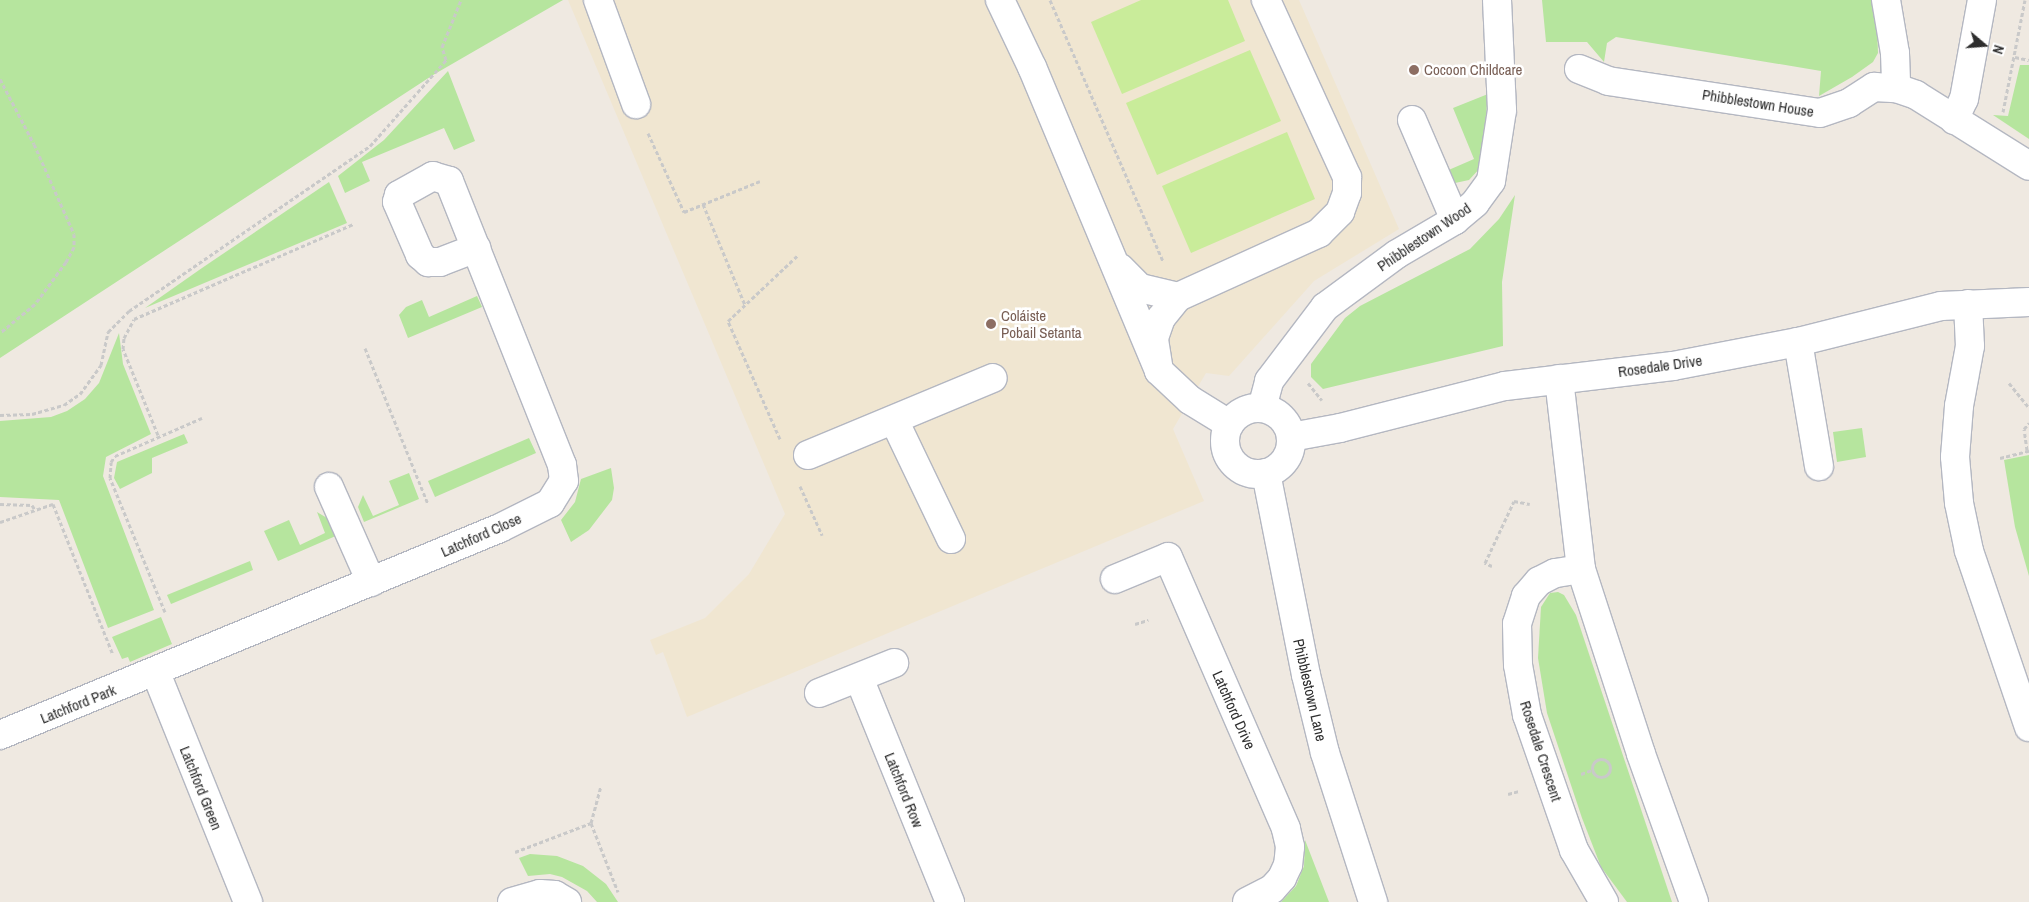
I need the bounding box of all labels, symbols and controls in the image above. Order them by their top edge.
north arrow [1959,20,2009,70]
text: N [1988,43,2008,56]
place label: Cocoon Childcare [1424,61,1522,79]
marker: Cocoon Childcare [1408,64,1420,76]
street label: Phibblestown House [1701,85,1815,121]
street label: Phibblestown Wood [1374,199,1474,275]
place label: Coláiste Pobail Setanta [1001,306,1082,341]
marker: Coláiste Pobail Setanta [985,318,997,330]
street label: Rosedale Drive [1617,351,1703,381]
street label: Latchford Close [438,509,524,561]
street label: Phibblestown Lane [1289,637,1331,743]
street label: Latchford Drive [1209,668,1259,752]
street label: Latchford Park [38,681,118,727]
street label: Rosedale Crescent [1516,698,1566,804]
street label: Latchford Green [176,743,226,833]
street label: Latchford Row [881,750,927,830]

